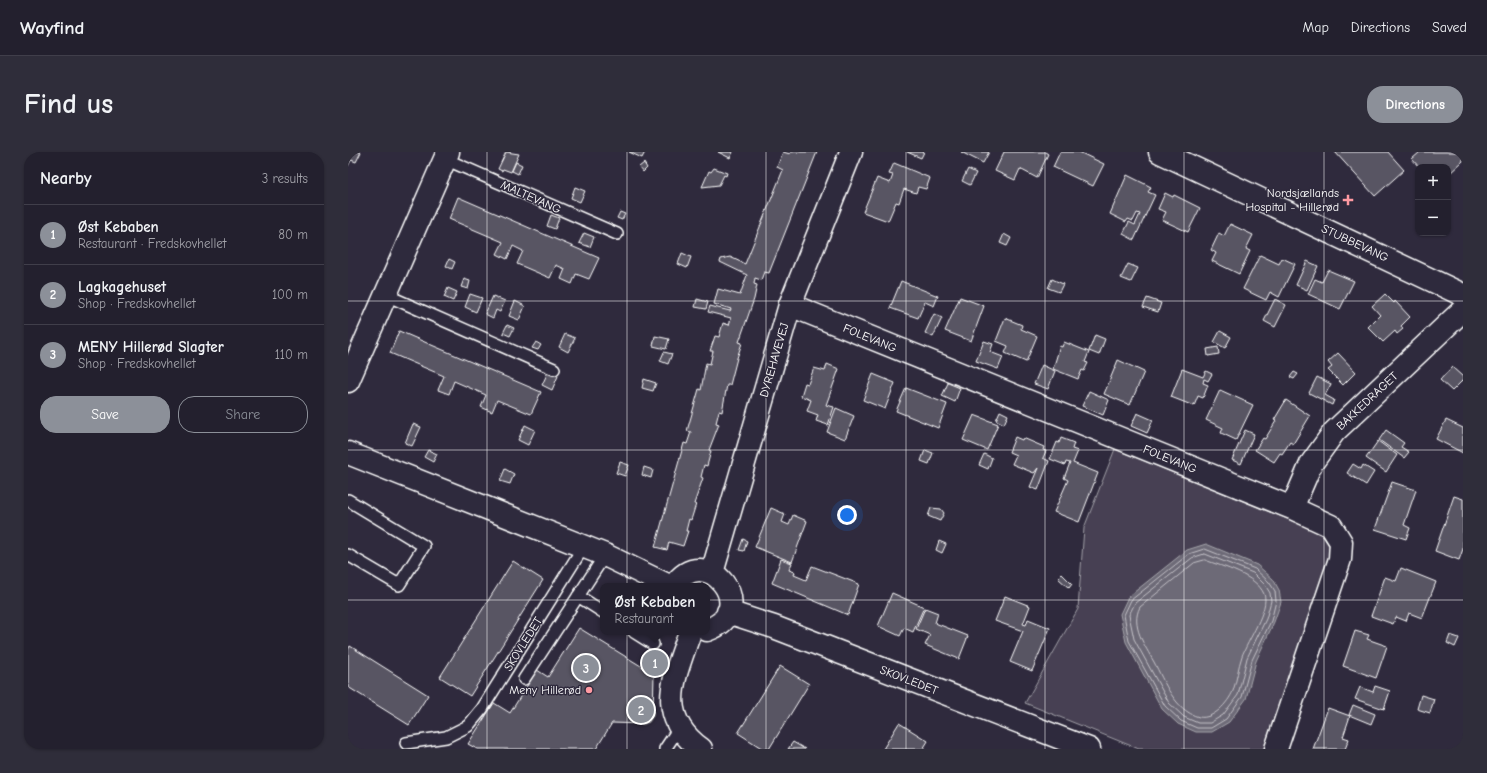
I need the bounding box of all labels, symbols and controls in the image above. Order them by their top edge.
text: Wayfind [20,17,84,39]
text: Map [1302,19,1329,36]
text: Directions [1351,19,1410,36]
text: Saved [1432,19,1467,36]
button: Directions [1367,86,1463,123]
text: Find us [24,88,113,120]
map controls [1415,164,1451,236]
button: + [1415,164,1451,200]
text: Nearby [40,169,91,188]
text: 3 results [262,171,308,186]
street label: MALTEVANG [499,177,564,217]
place label: Nordsjællands Hospital - Hillerød [1245,186,1339,214]
marker: Nordsjællands Hospital - Hillerød [1342,194,1354,206]
button: − [1415,200,1451,236]
text: Øst Kebaben [78,218,159,236]
street label: STUBBEVANG [1319,221,1391,265]
text: 1 [50,227,56,242]
text: 80 m [278,227,308,242]
text: Restaurant · Fredskovhellet [78,236,227,251]
text: Lagkagehuset [78,278,166,296]
text: 2 [50,287,56,302]
text: 100 m [272,287,308,302]
text: Shop · Fredskovhellet [78,296,196,311]
street label: DYREHAVEVEJ [757,321,791,399]
street label: FOLEVANG [841,321,899,355]
text: MENY Hillerød Slagter [78,338,224,356]
text: 3 [50,347,56,362]
text: 110 m [275,347,308,362]
text: Shop · Fredskovhellet [78,356,196,371]
street label: BAKKEDRAGET [1333,369,1401,433]
button: Save [40,396,170,433]
button: Share [178,396,308,433]
street label: FOLEVANG [1141,442,1199,476]
your location [837,505,857,525]
popup [600,583,710,635]
text: Øst Kebaben [615,593,695,611]
text: Restaurant [615,611,673,626]
street label: SKOVLEDET [501,614,546,674]
pin: 1 [642,648,668,678]
pin: 3 [573,653,599,683]
street label: SKOVLEDET [878,663,941,698]
place label: Meny Hillerød [509,683,581,697]
marker: Meny Hillerød [584,685,594,695]
pin: 2 [628,695,654,725]

